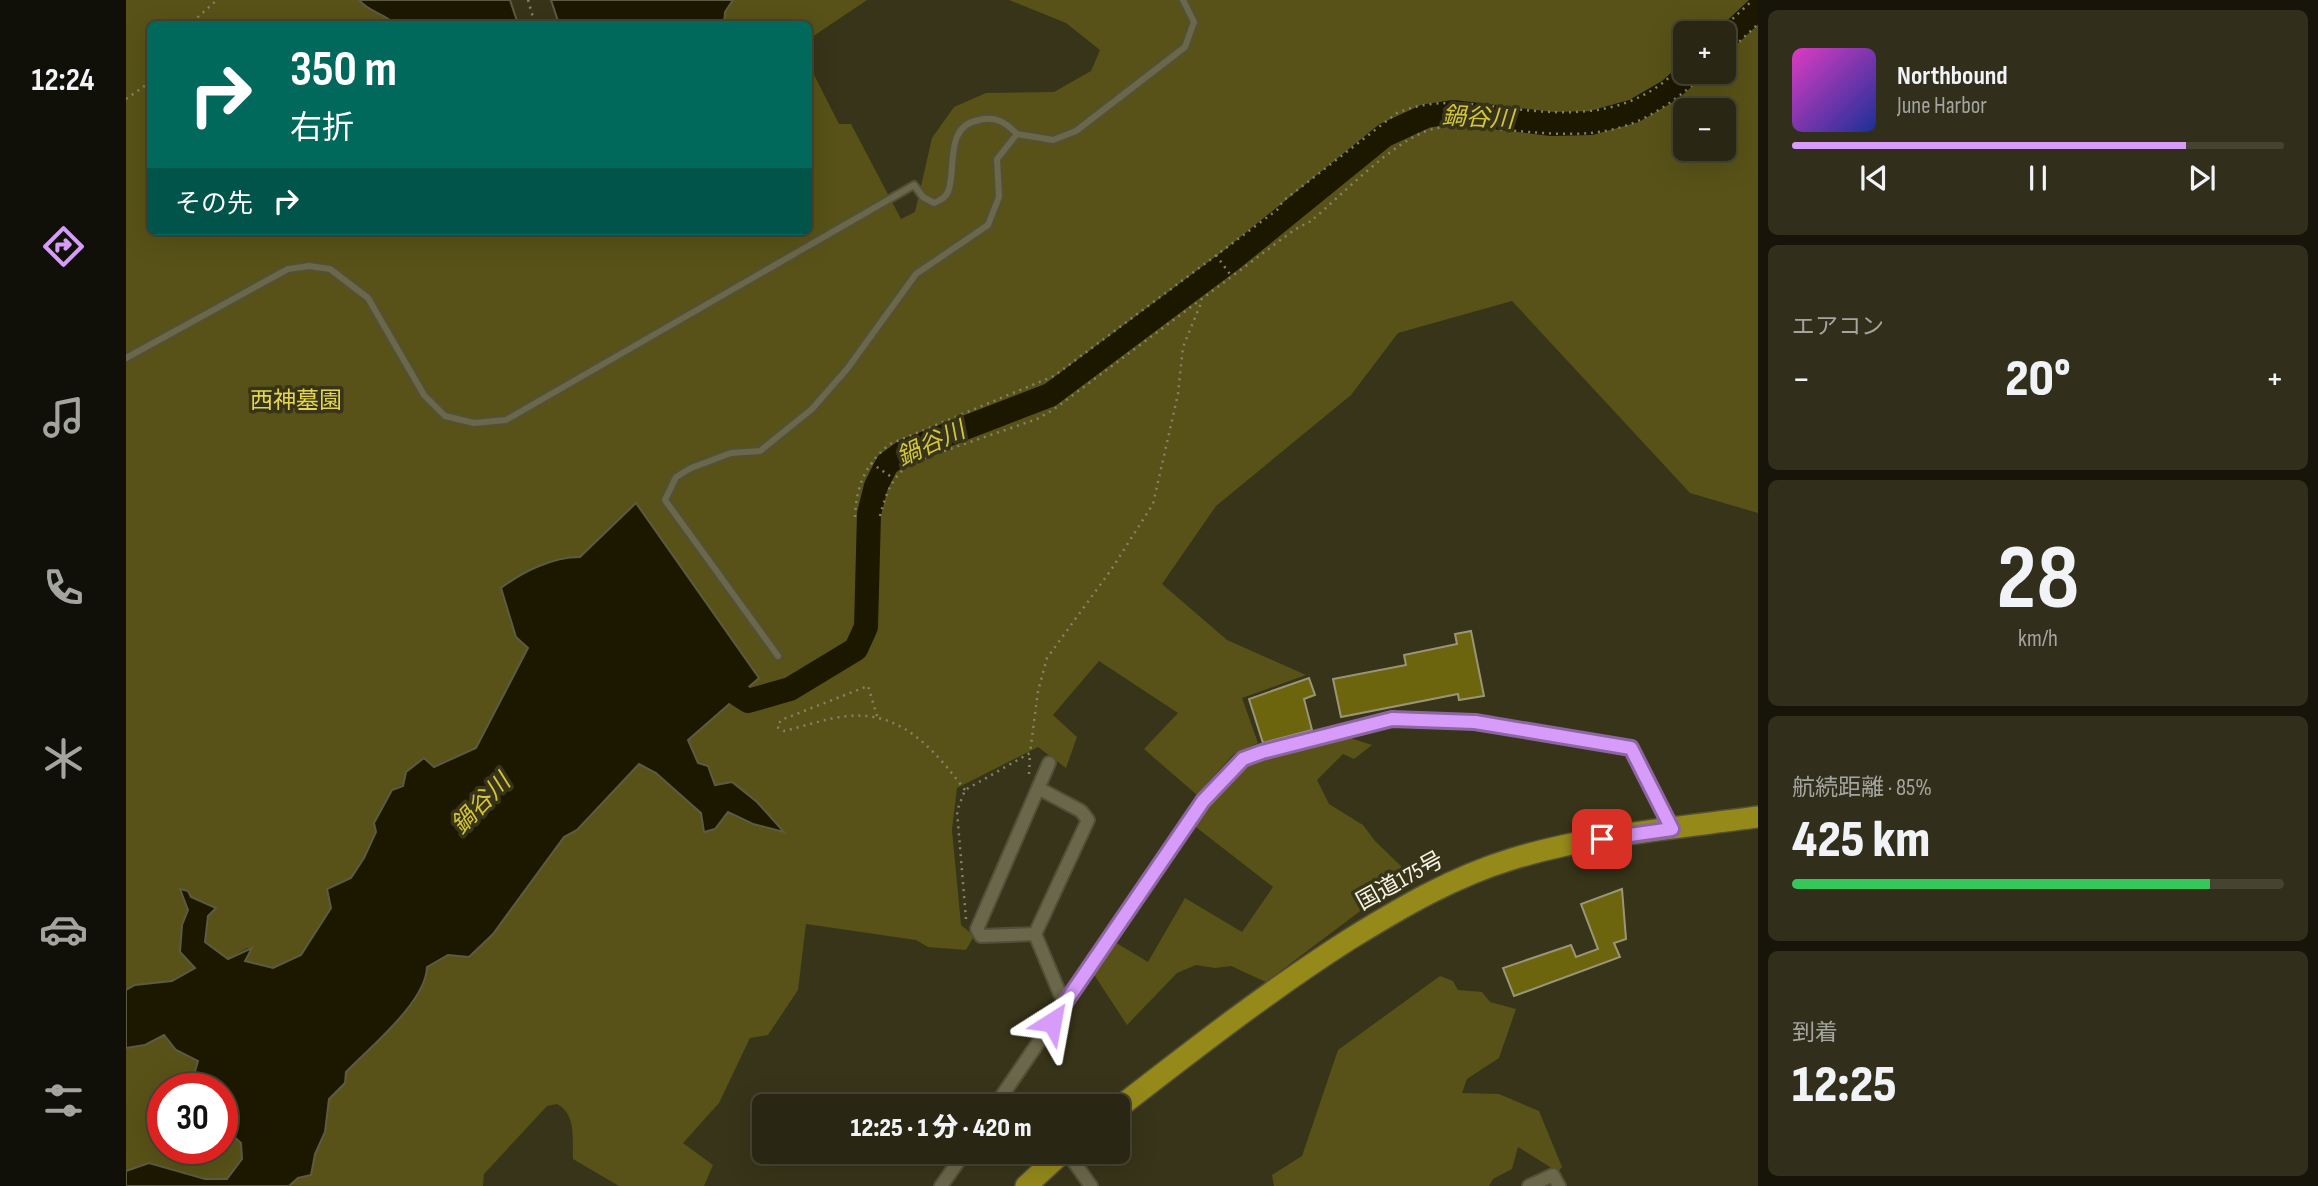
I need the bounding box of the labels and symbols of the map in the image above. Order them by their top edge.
water label: 鍋谷川 [1441,102,1518,135]
park label: 西神墓園 [250,387,342,415]
water label: 鍋谷川 [892,414,972,472]
water label: 鍋谷川 [446,766,519,840]
pin [1572,809,1632,869]
street label: 国道175号 [1351,846,1449,916]
position arrow [1015,985,1089,1059]
speed limit sign: 30 [147,1073,238,1164]

